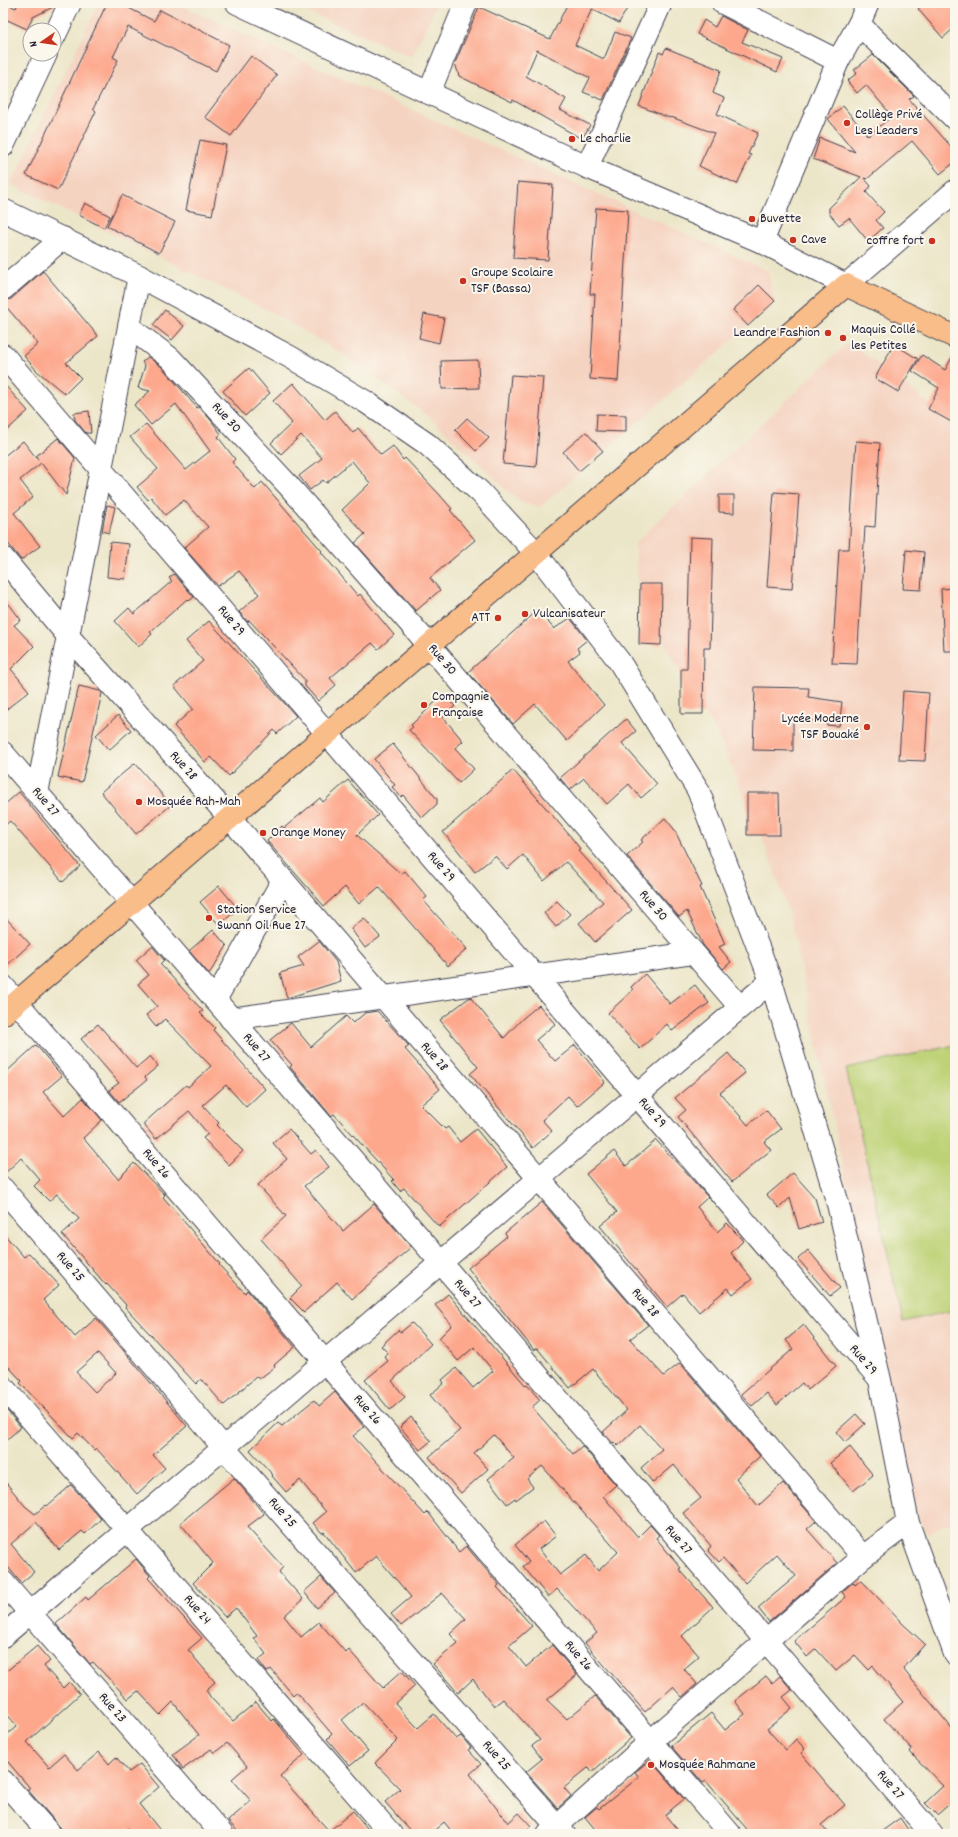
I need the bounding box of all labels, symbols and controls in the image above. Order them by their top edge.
north arrow [22,22,62,62]
text: N [26,39,43,48]
place label: Collège Privé Les Leaders [855,105,922,141]
marker: Collège Privé Les Leaders [842,118,852,128]
place label: Le charlie [580,129,631,149]
marker: Le charlie [567,134,577,144]
place label: Buvette [760,209,801,229]
marker: Buvette [747,214,757,224]
place label: Cave [801,230,826,250]
place label: coffre fort [867,231,924,251]
marker: Cave [788,235,798,245]
marker: coffre fort [927,236,937,246]
place label: Groupe Scolaire TSF (Bassa) [471,263,553,299]
marker: Groupe Scolaire TSF (Bassa) [458,276,468,286]
place label: Maquis Collé les Petites [851,320,916,356]
place label: Leandre Fashion [734,323,820,343]
marker: Leandre Fashion [823,328,833,338]
marker: Maquis Collé les Petites [838,333,848,343]
street label: Rue 30 [206,398,246,438]
street label: Rue 29 [212,601,250,641]
place label: Vulcanisateur [533,604,606,624]
place label: ATT [471,608,490,628]
marker: Vulcanisateur [520,609,530,619]
marker: ATT [493,613,503,623]
street label: Rue 30 [423,640,461,680]
place label: Compagnie Française [432,687,489,723]
marker: Compagnie Française [419,700,429,710]
place label: Lycée Moderne TSF Bouaké [782,709,859,745]
marker: Lycée Moderne TSF Bouaké [862,722,872,732]
street label: Rue 28 [164,747,202,786]
street label: Rue 27 [26,783,64,821]
place label: Mosquée Rah-Mah [147,792,241,812]
marker: Mosquée Rah-Mah [134,797,144,807]
place label: Orange Money [271,823,346,843]
marker: Orange Money [258,828,268,838]
street label: Rue 29 [422,847,460,887]
street label: Rue 30 [634,886,672,926]
place label: Station Service Swann Oil Rue 27 [217,900,306,936]
marker: Station Service Swann Oil Rue 27 [204,913,214,923]
street label: Rue 27 [237,1029,275,1067]
street label: Rue 28 [415,1038,453,1077]
street label: Rue 29 [633,1093,671,1133]
street label: Rue 26 [137,1144,175,1184]
street label: Rue 25 [51,1247,89,1287]
street label: Rue 27 [448,1275,486,1313]
street label: Rue 28 [626,1284,664,1323]
street label: Rue 29 [844,1340,882,1380]
street label: Rue 26 [348,1390,386,1430]
street label: Rue 25 [263,1493,301,1533]
street label: Rue 27 [659,1521,697,1559]
street label: Rue 24 [178,1591,216,1629]
street label: Rue 26 [559,1636,597,1676]
street label: Rue 23 [93,1688,131,1728]
street label: Rue 25 [477,1736,515,1776]
place label: Mosquée Rahmane [659,1755,756,1775]
marker: Mosquée Rahmane [646,1760,656,1770]
street label: Rue 27 [871,1766,909,1804]

